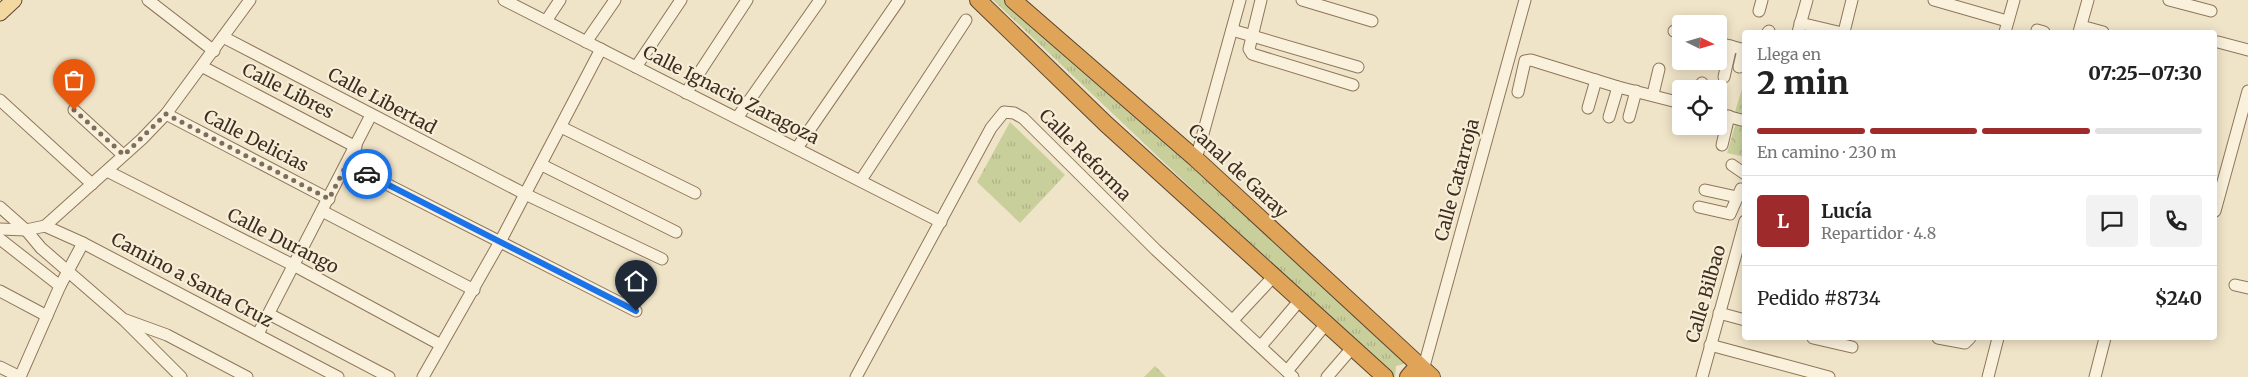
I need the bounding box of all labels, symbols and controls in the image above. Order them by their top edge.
north arrow [1672,15,1728,70]
map controls [1672,15,1727,135]
street label: Calle Ignacio Zaragoza [639,40,824,149]
text: Llega en [1757,44,1821,64]
street label: Calle Libres [239,58,338,124]
pin [53,59,95,110]
text: 07:25–07:30 [2088,61,2202,85]
street label: Calle Libertad [324,62,441,139]
text: 2 min [1757,63,1849,103]
icon: bag [60,66,88,94]
button: locate [1672,80,1727,135]
street label: Calle Delicias [200,104,313,177]
street label: Calle Reforma [1034,104,1136,206]
street label: Calle Catarroja [1429,116,1484,244]
street label: Canal de Garay [1184,119,1293,223]
text: En camino · 230 m [1757,142,1896,162]
courier [342,149,392,199]
icon: car [353,160,381,188]
button: chat [2086,195,2138,247]
button: phone [2150,195,2202,247]
text: Lucía [1821,199,1872,223]
street label: Calle Durango [224,203,343,278]
text: L [1777,209,1789,233]
text: Repartidor · 4.8 [1821,223,1936,243]
street label: Camino a Santa Cruz [107,227,277,332]
street label: Calle Bilbao [1681,242,1730,346]
pin [615,260,657,311]
icon: home [622,267,650,295]
text: Pedido #8734 [1757,286,1881,310]
text: $240 [2155,286,2202,310]

